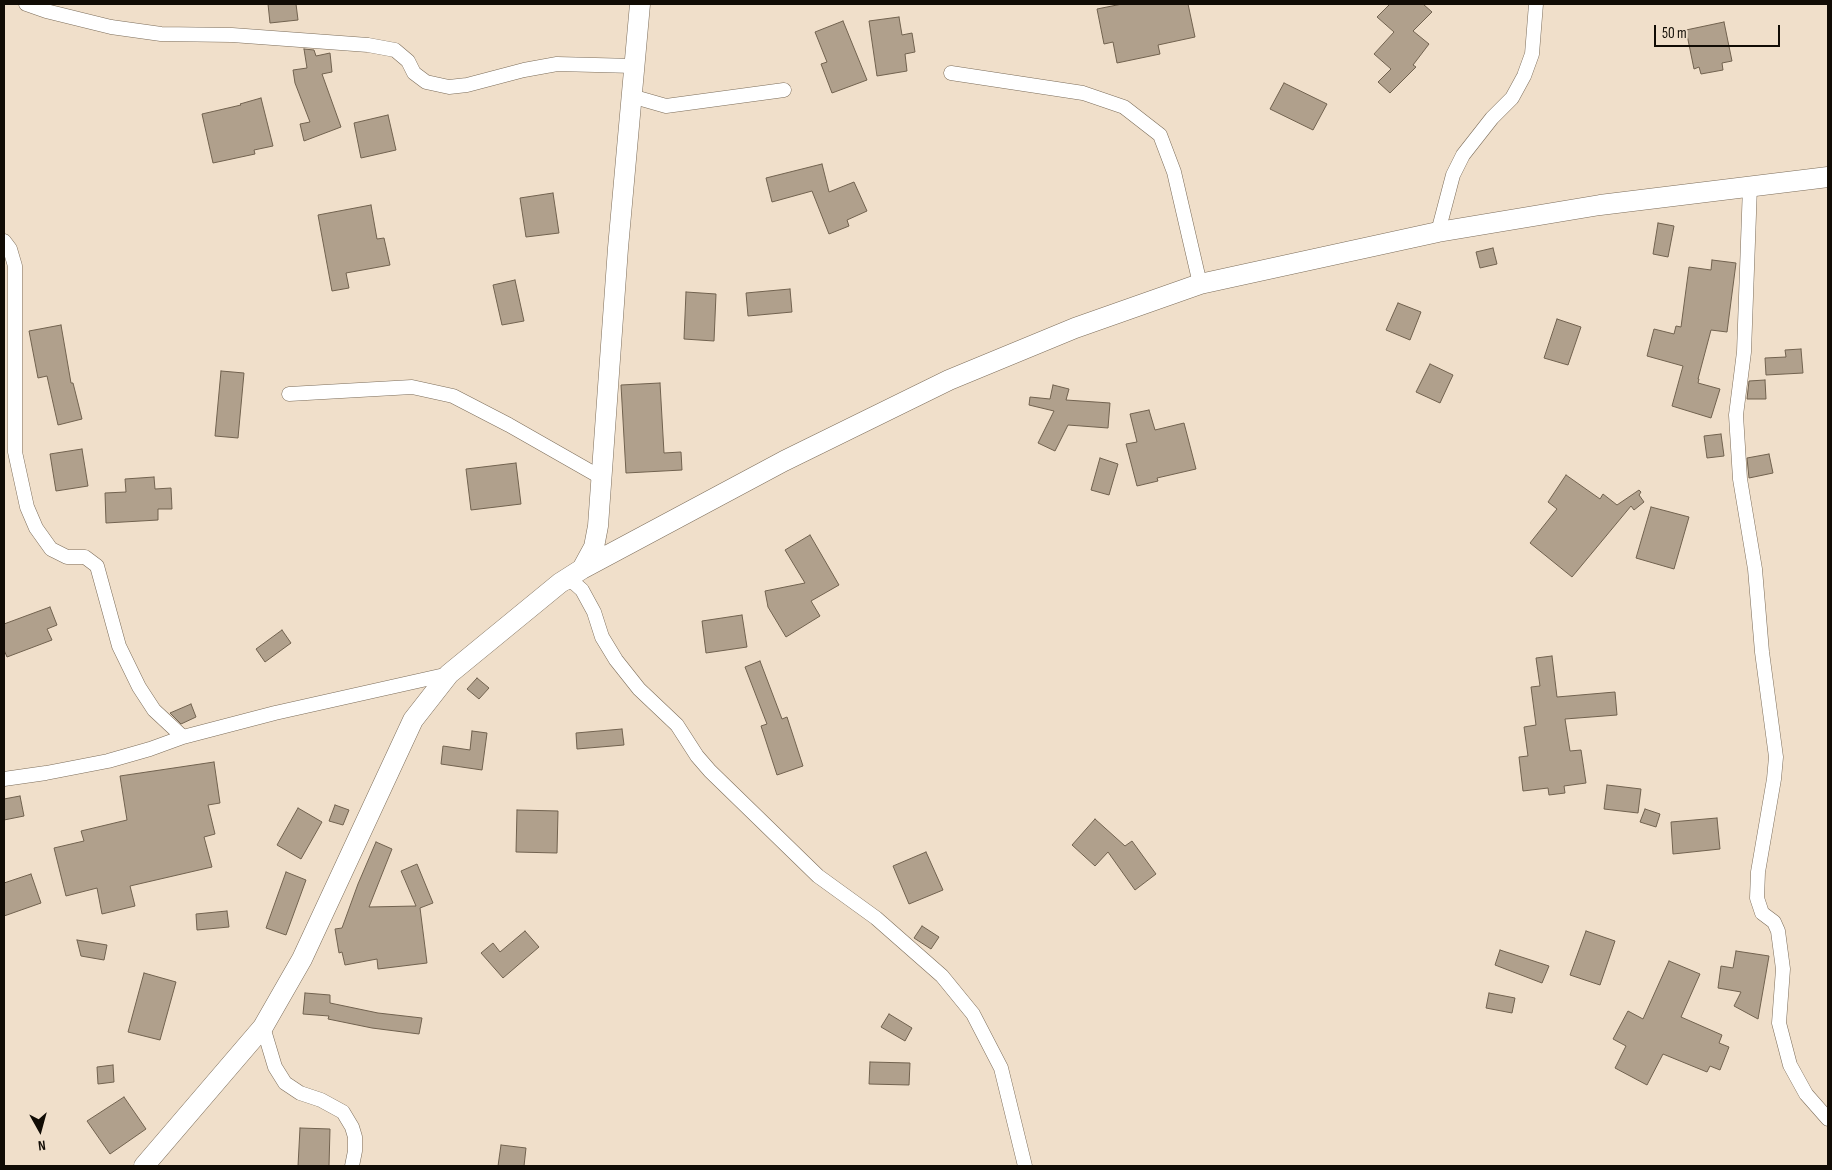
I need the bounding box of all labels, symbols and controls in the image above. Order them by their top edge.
scale bar [1657,15,1783,47]
text: 50 m [1662,24,1687,43]
north arrow [15,1105,65,1155]
text: N [37,1136,47,1154]

